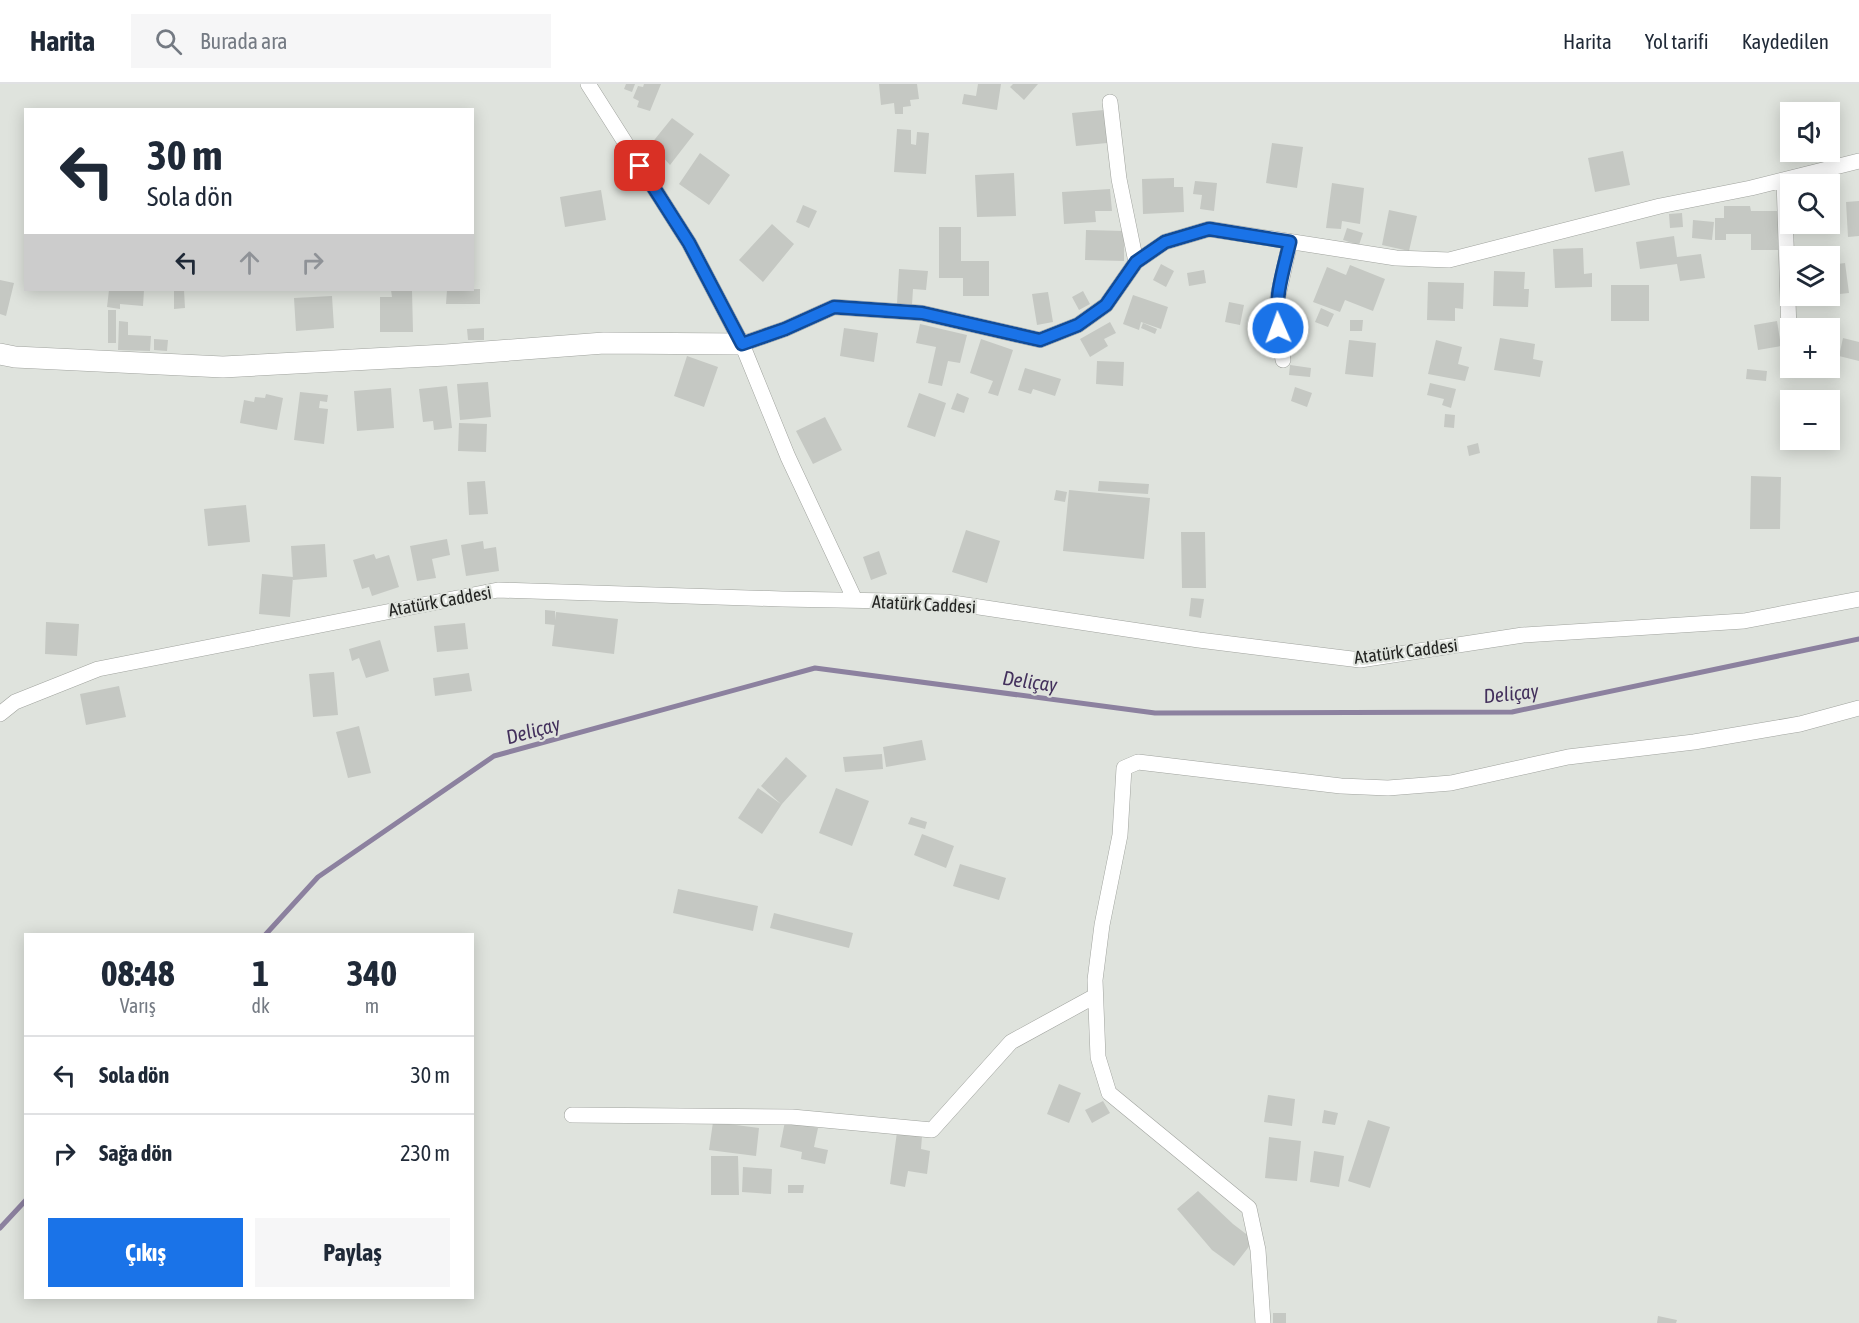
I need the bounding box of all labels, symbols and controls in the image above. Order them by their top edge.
search box [131,14,551,68]
text: Harita [30,25,95,57]
icon: search [152,25,185,58]
text: Burada ara [200,28,288,54]
text: Harita [1563,29,1612,53]
text: Yol tarifi [1645,29,1709,53]
text: Kaydedilen [1742,29,1829,53]
map controls [1780,102,1840,450]
button: sound [1780,102,1840,162]
text: 30 m [147,131,222,179]
icon: left [48,132,126,210]
pin [614,140,665,191]
icon: arrive [623,149,656,182]
button: search [1780,174,1840,234]
text: Sola dön [147,181,233,212]
icon: left [170,246,203,279]
icon: ahead [233,246,266,279]
icon: right [296,246,329,279]
button: layers [1780,246,1840,306]
position arrow [1246,296,1310,360]
button: + [1780,318,1840,378]
button: − [1780,390,1840,450]
street label: Atatürk Caddesi [387,582,493,620]
street label: Atatürk Caddesi [871,591,977,617]
street label: Atatürk Caddesi [1353,634,1459,668]
water label: Deliçay [1001,666,1060,696]
water label: Deliçay [1482,679,1540,707]
water label: Deliçay [503,712,563,748]
text: 08:48 [101,952,175,994]
text: 1 [252,952,269,994]
text: 340 [346,952,397,994]
text: Varış [120,994,156,1017]
text: dk [252,994,270,1017]
text: m [365,994,379,1017]
icon: left [48,1059,81,1092]
text: Sola dön [99,1062,169,1088]
text: 30 m [410,1062,450,1088]
icon: right [48,1137,81,1170]
text: Sağa dön [99,1140,172,1166]
text: 230 m [400,1140,450,1166]
button: Çıkış [48,1218,243,1287]
button: Paylaş [255,1218,450,1287]

